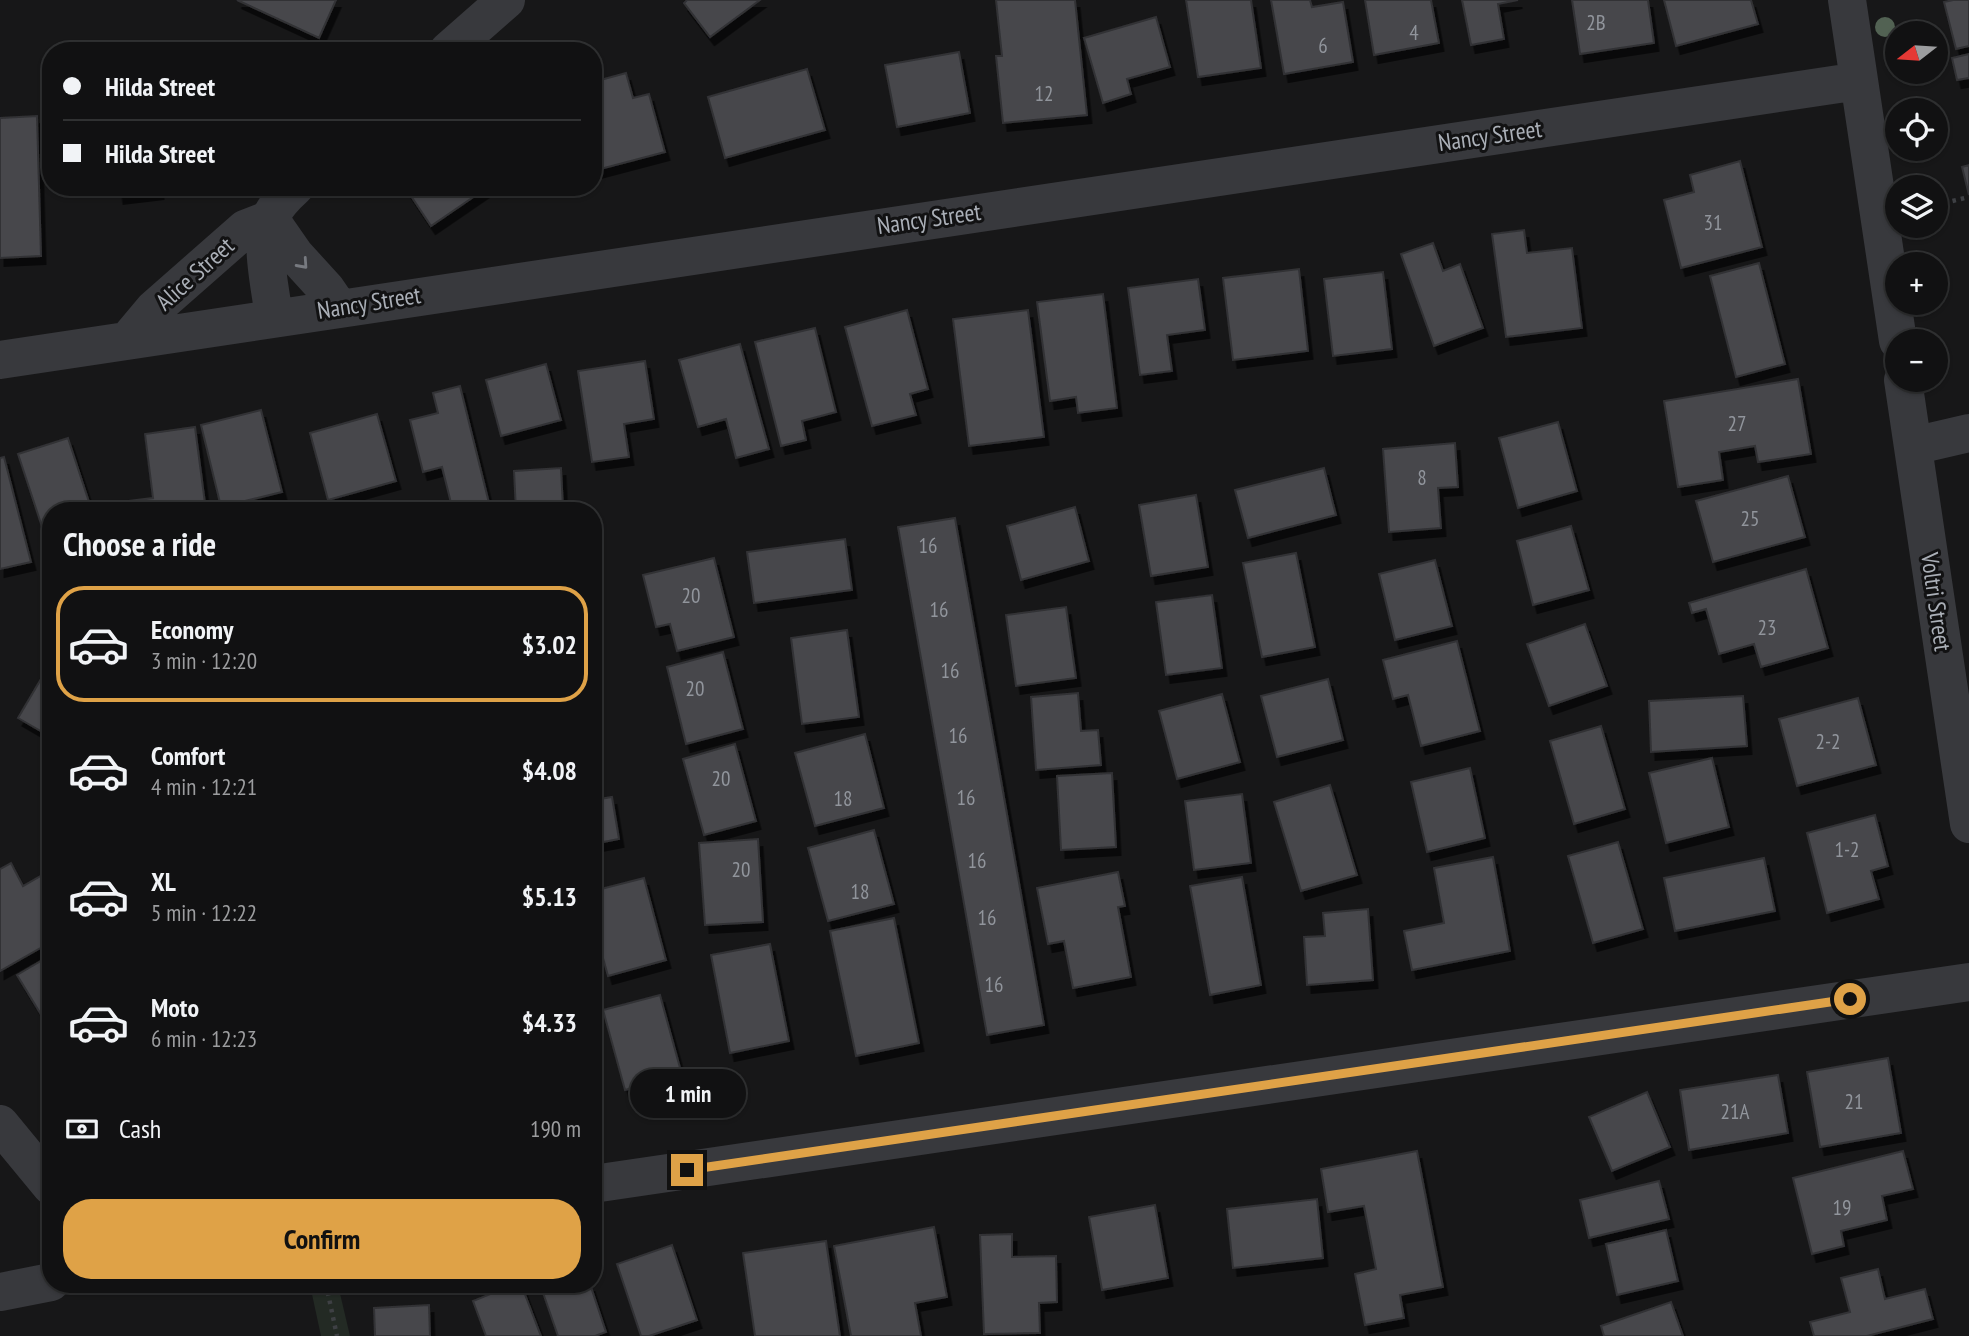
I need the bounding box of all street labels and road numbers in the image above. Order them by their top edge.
street label: Nancy Street [1436,113,1544,158]
street label: Nancy Street [875,196,983,241]
street label: Alice Street [149,230,241,317]
street label: Nancy Street [315,279,423,326]
street label: Voltri Street [1914,550,1959,654]

